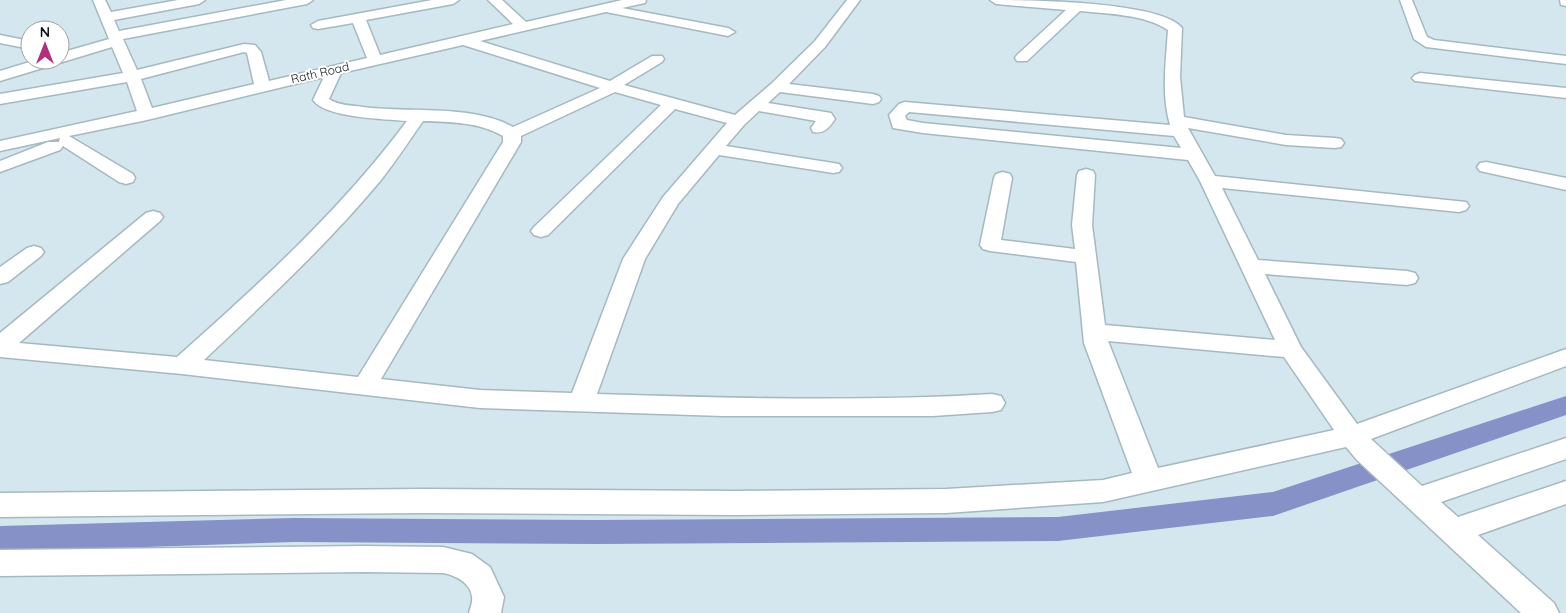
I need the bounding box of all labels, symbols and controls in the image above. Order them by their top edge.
north arrow [20,20,70,70]
text: N [40,23,50,41]
street label: Rath Road [289,59,350,86]

